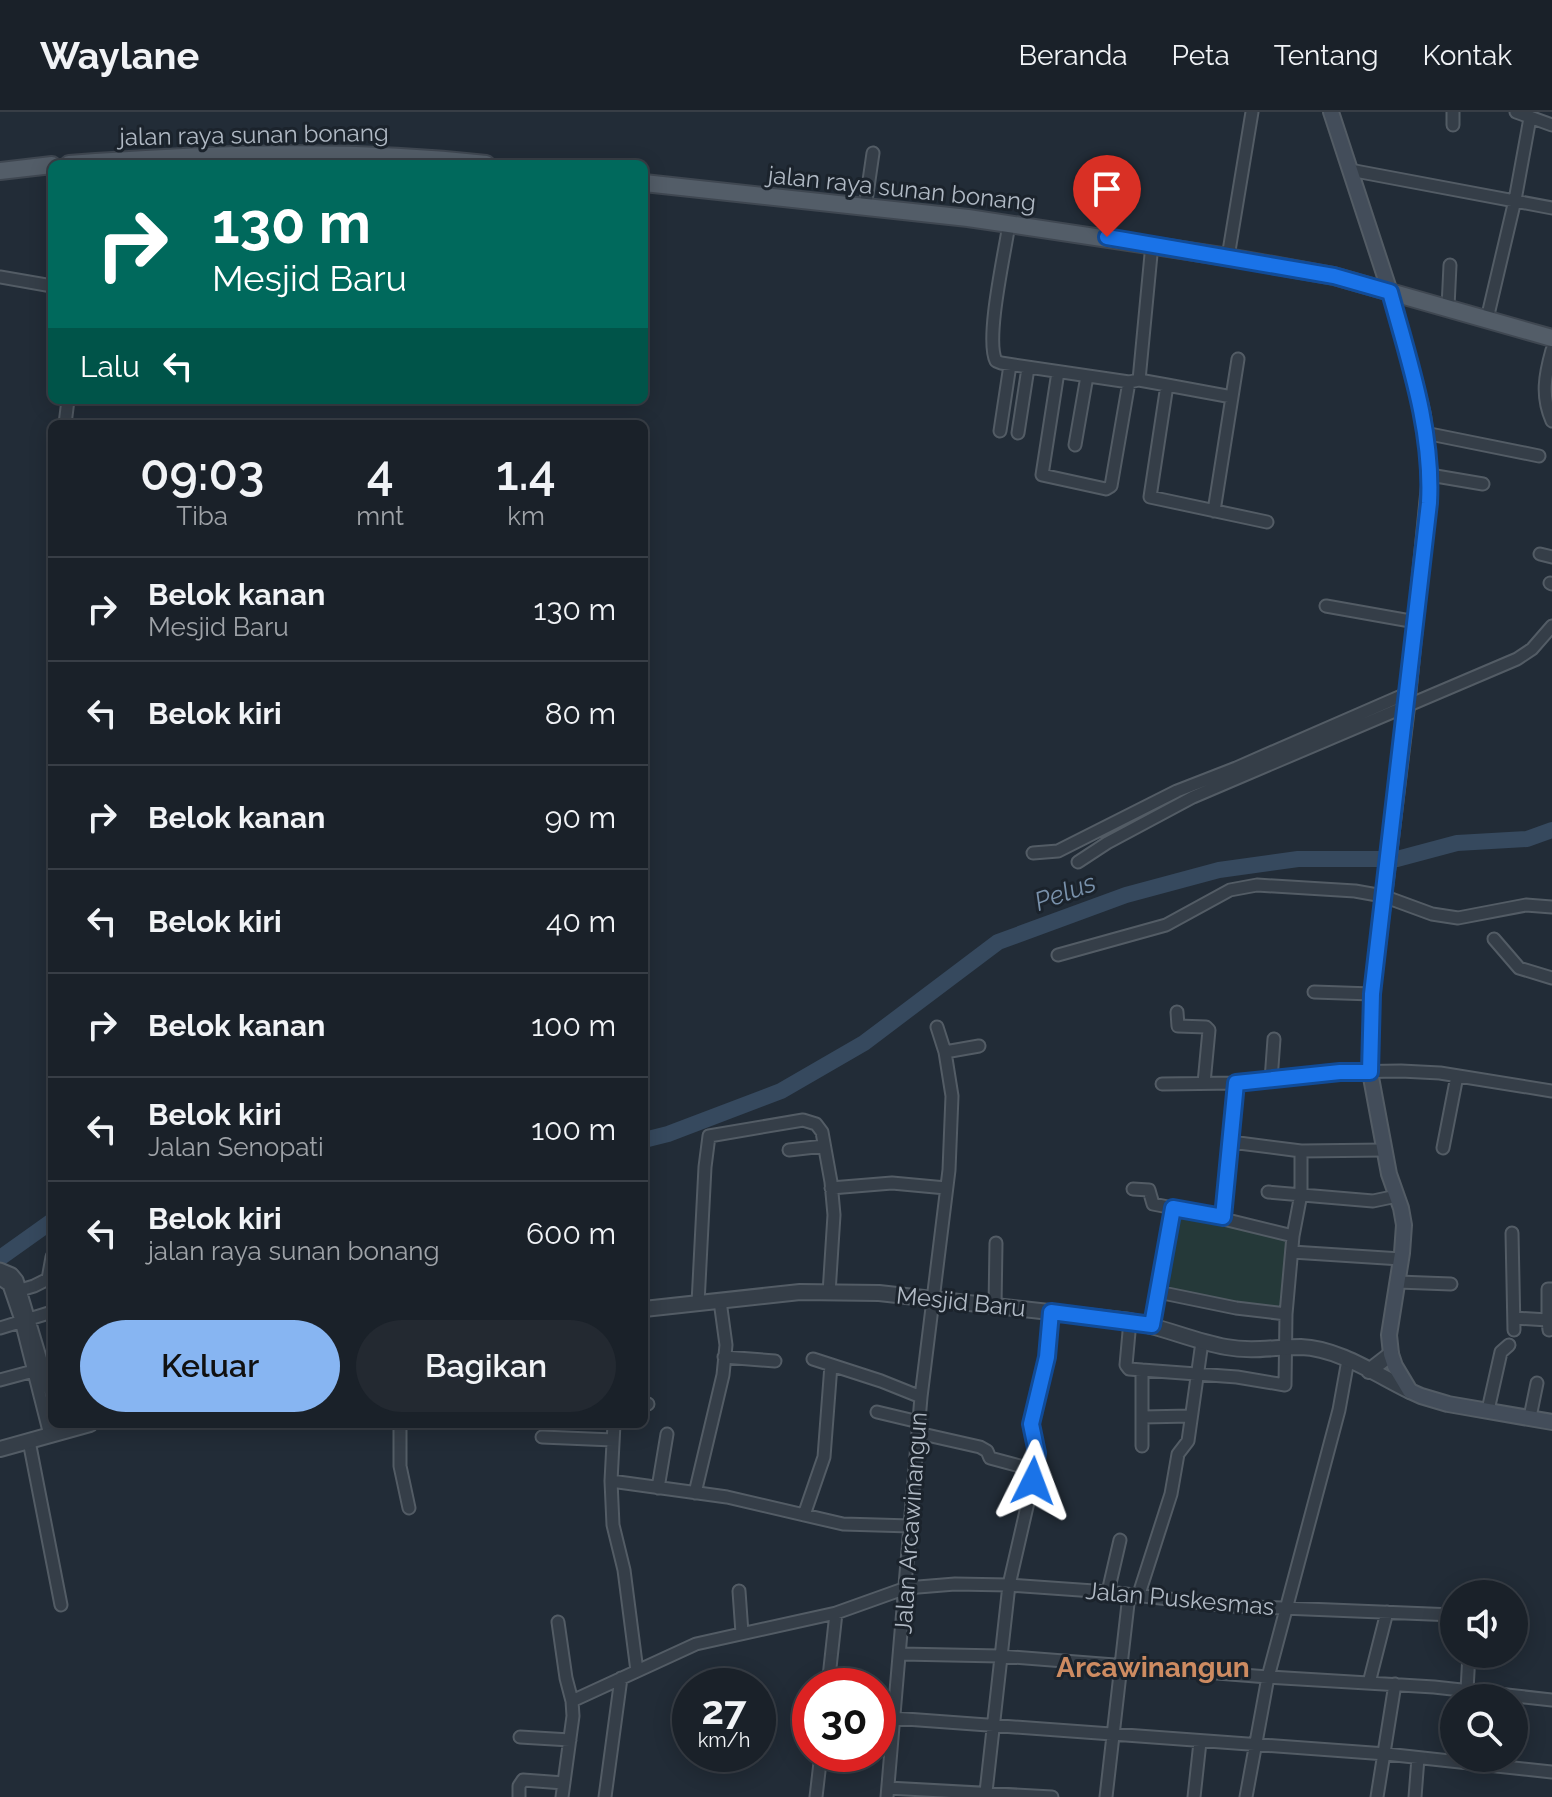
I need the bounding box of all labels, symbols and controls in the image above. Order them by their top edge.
text: Waylane [40,33,199,78]
text: Beranda [1018,39,1128,72]
text: Peta [1172,39,1230,72]
text: Tentang [1274,39,1379,72]
text: Kontak [1423,39,1512,72]
street label: jalan raya sunan bonang [116,118,389,151]
pin [1073,155,1141,237]
street label: jalan raya sunan bonang [764,160,1037,217]
icon: arrive [1085,167,1129,211]
text: 130 m [212,190,371,256]
icon: right [80,192,184,296]
text: Mesjid Baru [212,257,407,299]
icon: left [156,344,200,388]
text: Lalu [80,349,140,384]
text: 09:03 [140,445,264,501]
text: 4 [367,445,394,501]
text: 1.4 [496,445,556,501]
text: Tiba [176,501,228,531]
text: mnt [356,501,404,531]
text: km [507,501,545,531]
text: Belok kanan [148,577,325,612]
icon: right [80,587,124,631]
text: 130 m [534,592,616,627]
text: Mesjid Baru [148,612,289,642]
icon: left [80,691,124,735]
text: Belok kiri [148,696,282,731]
text: 80 m [545,696,616,731]
icon: right [80,795,124,839]
text: Belok kanan [148,800,325,835]
text: 90 m [545,800,616,835]
water label: Pelus [1030,867,1100,917]
icon: left [80,899,124,943]
text: Belok kiri [148,904,282,939]
text: 40 m [546,904,616,939]
icon: right [80,1003,124,1047]
text: Belok kanan [148,1008,325,1043]
text: 100 m [531,1008,616,1043]
text: Belok kiri [148,1097,282,1132]
icon: left [80,1107,124,1151]
text: 100 m [531,1112,616,1147]
text: Jalan Senopati [148,1132,324,1162]
text: Belok kiri [148,1201,282,1236]
icon: left [80,1211,124,1255]
text: 600 m [526,1216,616,1251]
text: jalan raya sunan bonang [148,1236,440,1266]
street label: Mesjid Baru [895,1280,1027,1323]
button: Keluar [80,1320,340,1412]
button: Bagikan [356,1320,616,1412]
street label: Jalan Arcawinangun [888,1411,933,1635]
position arrow [991,1439,1075,1523]
street label: Jalan Puskesmas [1084,1576,1276,1621]
map controls [1440,1580,1528,1772]
button: sound [1440,1580,1528,1668]
district label: Arcawinangun [1056,1651,1250,1684]
speed limit sign: 30 [792,1668,896,1772]
button: search [1440,1684,1528,1772]
text: 27 [701,1686,746,1733]
text: km/h [698,1728,750,1752]

